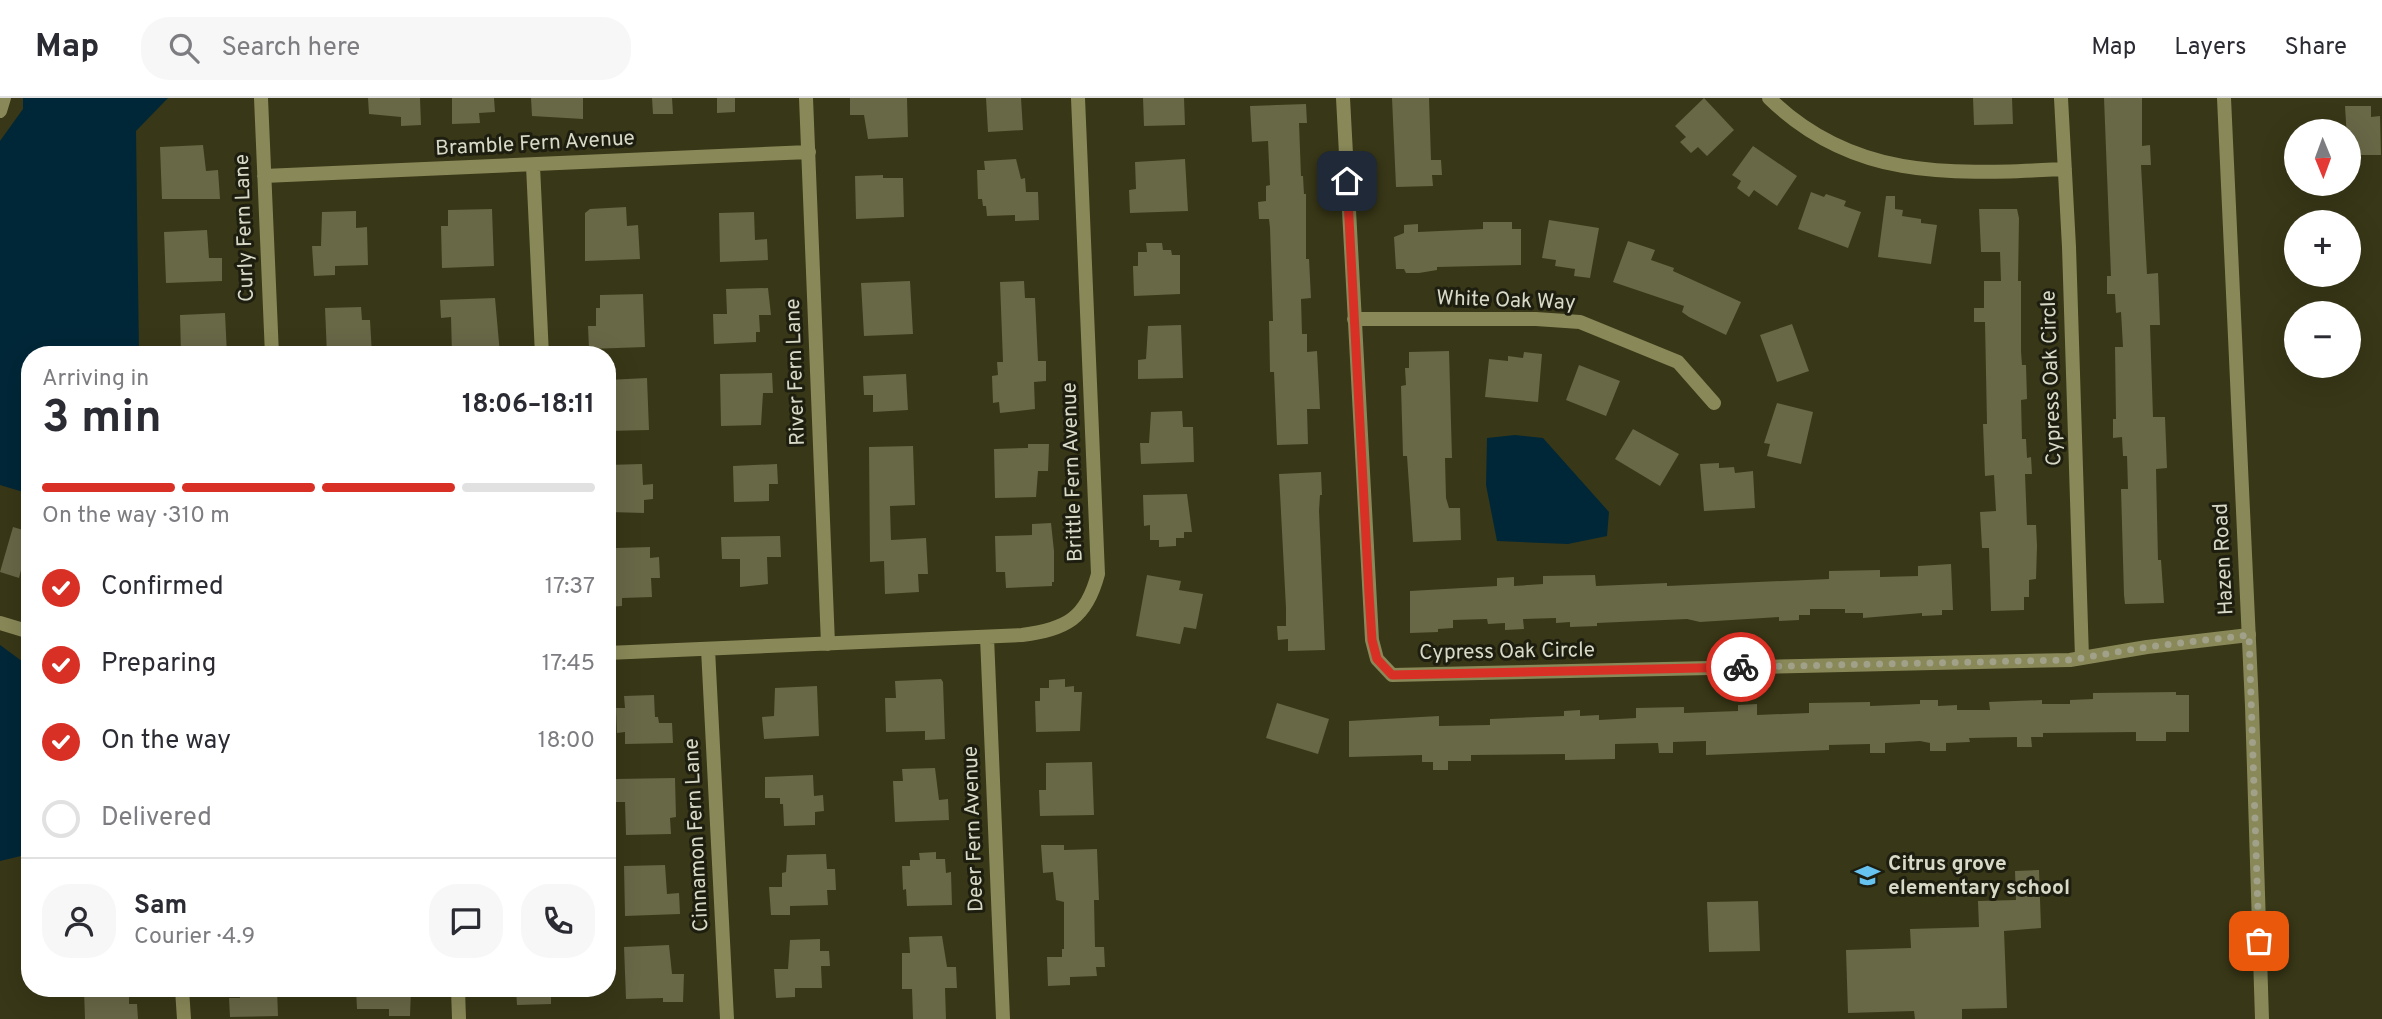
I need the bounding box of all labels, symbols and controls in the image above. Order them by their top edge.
search box [141,17,631,80]
text: Map [35,27,99,69]
icon: search [165,29,203,67]
text: Search here [221,32,360,65]
text: Map [2091,33,2136,63]
text: Layers [2174,33,2246,63]
text: Share [2284,33,2347,63]
north arrow [2284,119,2361,196]
map controls [2284,119,2361,378]
street label: Bramble Fern Avenue [434,125,636,163]
pin [1317,151,1377,211]
street label: Curly Fern Lane [229,154,261,302]
icon: home [1328,162,1366,200]
button: + [2284,210,2361,287]
street label: White Oak Way [1436,285,1576,317]
street label: Cypress Oak Circle [2035,290,2069,466]
street label: River Fern Lane [780,298,812,446]
button: − [2284,301,2361,378]
text: Arriving in [42,365,149,394]
street label: Brittle Fern Avenue [1056,382,1090,562]
text: 18:06–18:11 [462,389,595,422]
text: 3 min [42,390,162,449]
text: On the way · 310 m [42,502,230,531]
street label: Hazen Road [2208,502,2240,616]
icon: check [42,569,80,607]
text: Confirmed [101,571,224,604]
text: 17:37 [545,573,595,602]
courier [1706,632,1776,702]
street label: Cypress Oak Circle [1419,637,1595,667]
icon: check [42,646,80,684]
text: Preparing [101,648,216,681]
icon: bike [1722,648,1760,686]
text: 17:45 [542,650,595,679]
icon: check [42,723,80,761]
text: On the way [101,725,231,758]
text: 18:00 [538,727,595,756]
street label: Cinnamon Fern Lane [678,738,716,932]
street label: Deer Fern Avenue [958,745,990,913]
text: Delivered [101,802,212,835]
place label: Citrus grove elementary school [1888,851,2070,902]
school or university icon: Citrus grove elementary school [1854,862,1882,890]
button: person [42,884,116,958]
button: chat [429,884,503,958]
button: phone [521,884,595,958]
text: Sam [134,890,187,923]
pin [2229,911,2289,971]
icon: bag [2240,922,2278,960]
text: Courier · 4.9 [134,923,255,952]

